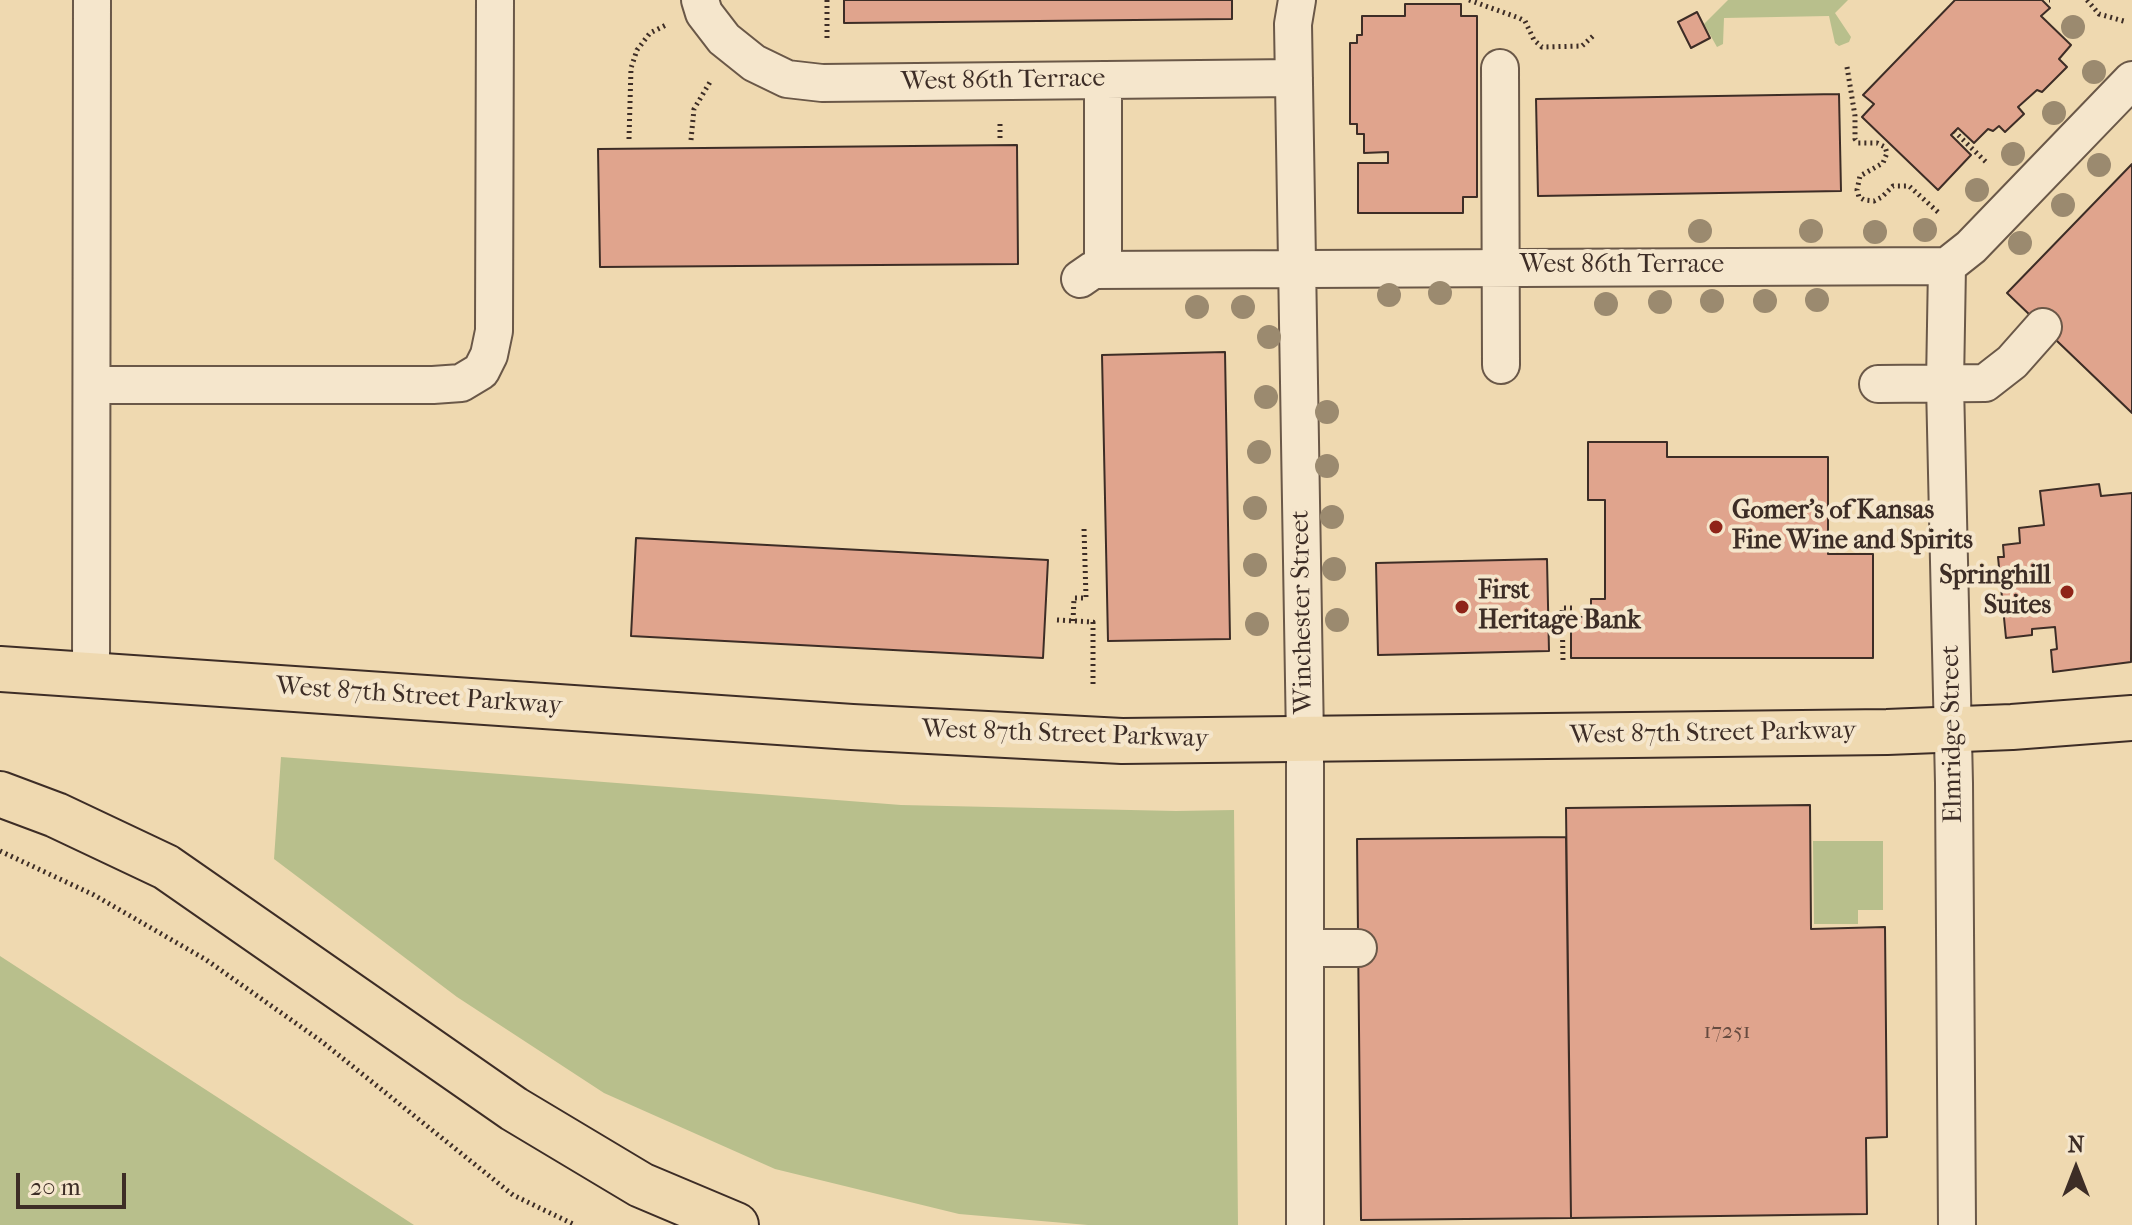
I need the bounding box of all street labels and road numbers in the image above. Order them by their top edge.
street label: West 86th Terrace [901,64,1105,98]
street label: West 86th Terrace [1520,250,1724,282]
street label: Winchester Street [1286,510,1320,714]
street label: Elmridge Street [1936,645,1970,823]
street label: West 87th Street Parkway [275,671,563,723]
street label: West 87th Street Parkway [921,714,1209,756]
street label: West 87th Street Parkway [1569,716,1857,752]

